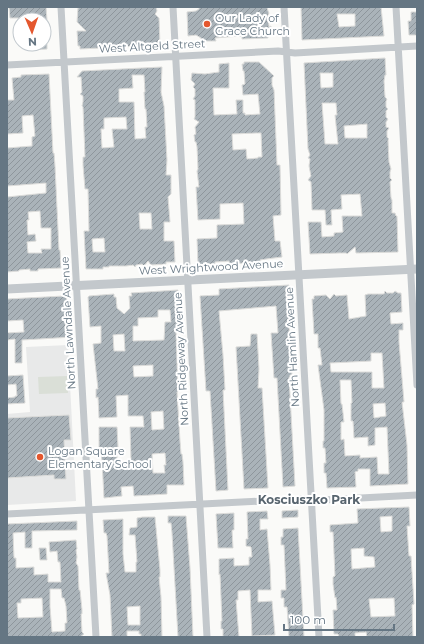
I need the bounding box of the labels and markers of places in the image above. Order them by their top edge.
place label: Our Lady of Grace Church [215,11,290,38]
marker: Our Lady of Grace Church [202,19,212,29]
place label: Logan Square Elementary School [48,444,152,471]
marker: Logan Square Elementary School [35,452,45,462]

